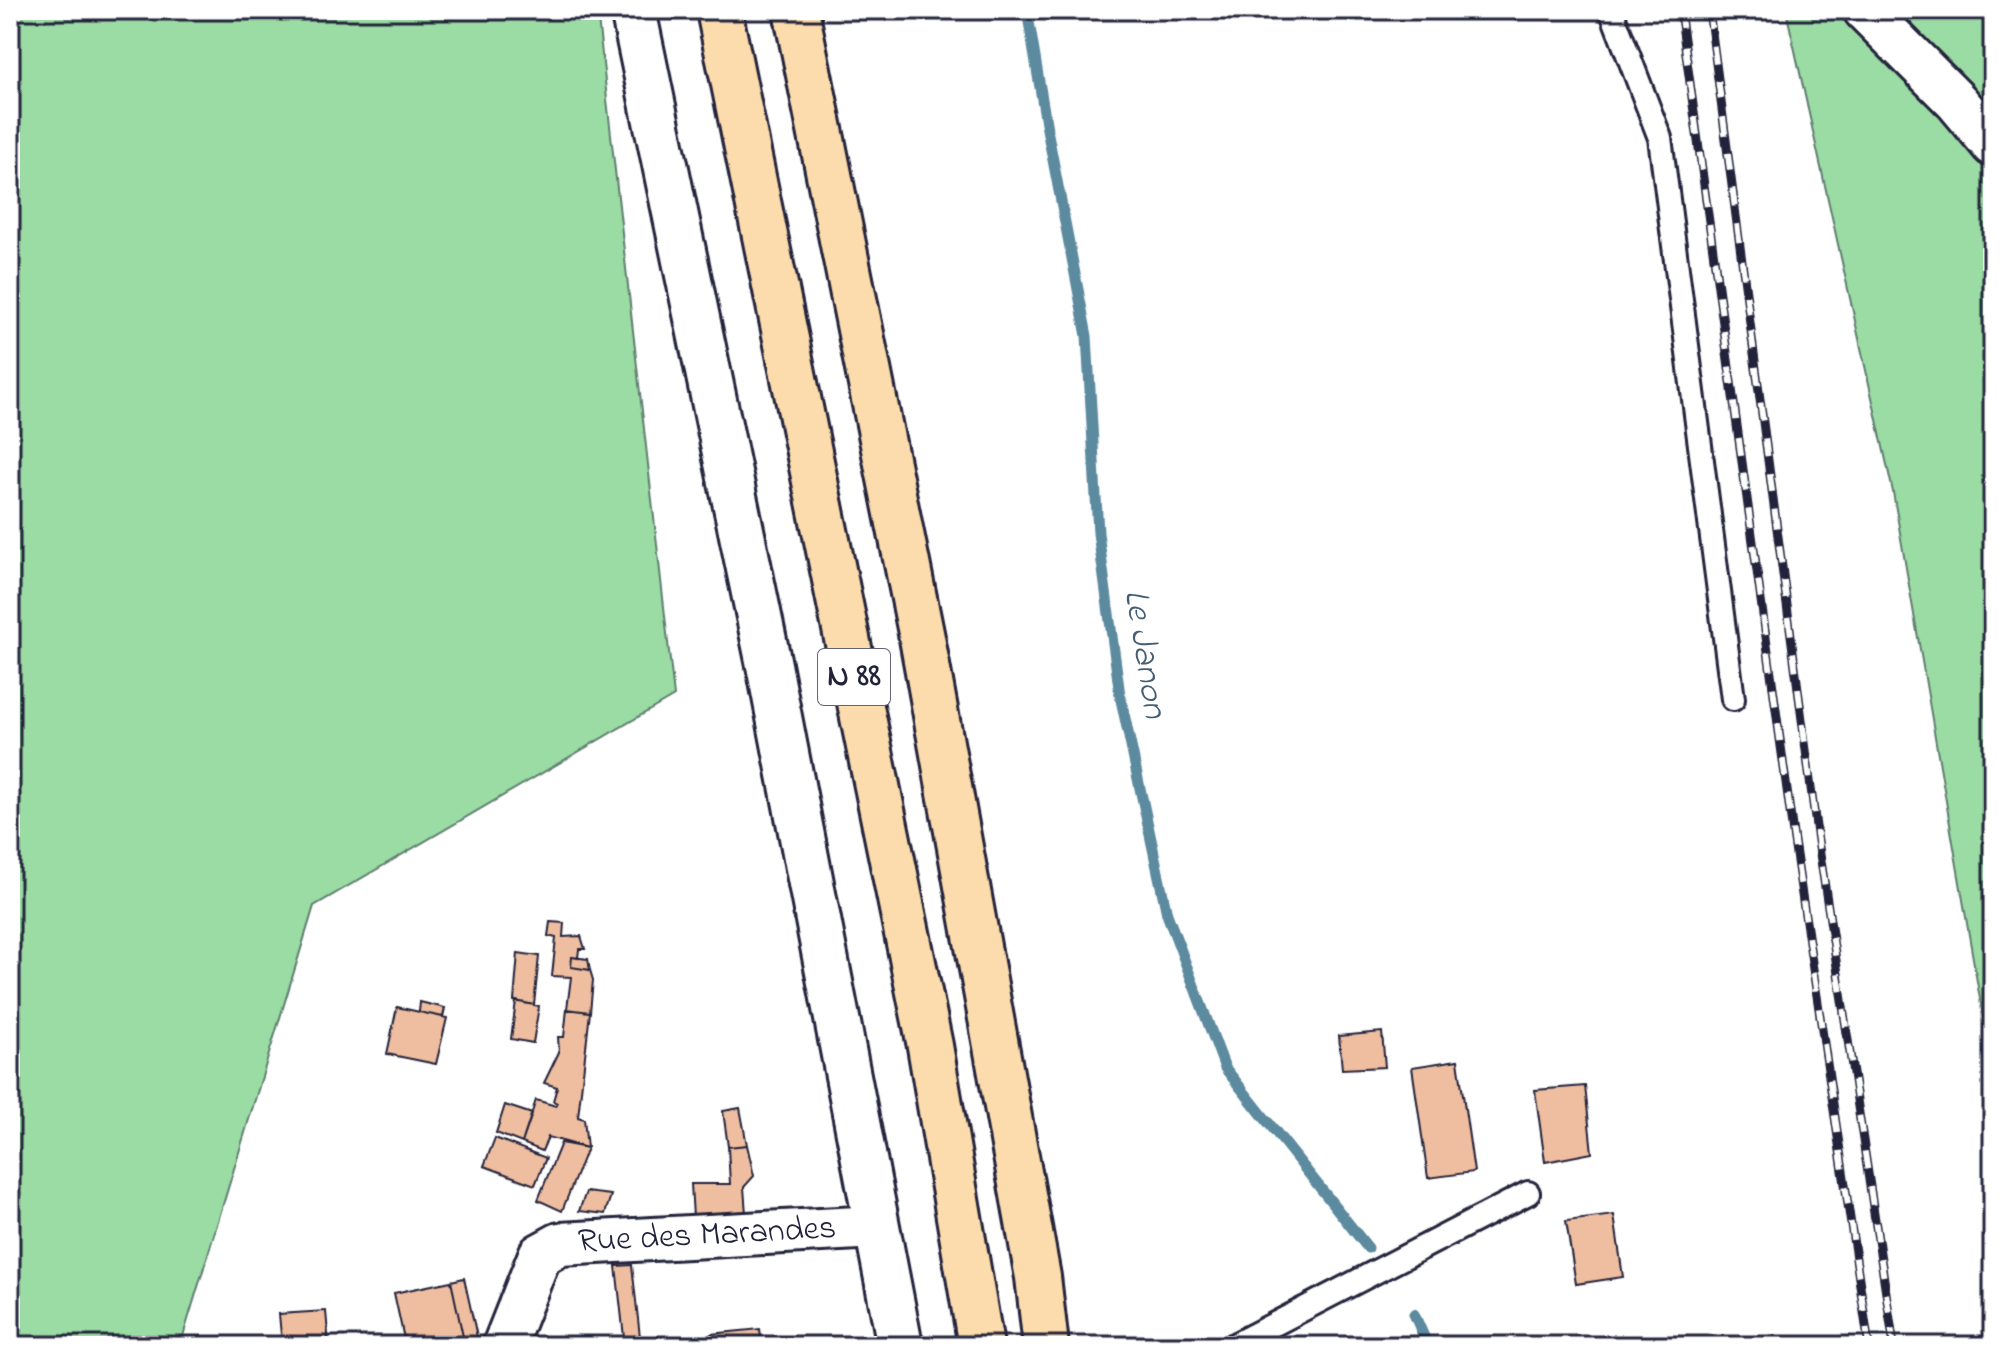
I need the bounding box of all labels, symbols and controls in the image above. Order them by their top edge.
water label: Le Janon [1108,586,1181,723]
road number: N 88 [818,649,890,705]
street label: Rue des Marandes [577,1204,837,1268]

